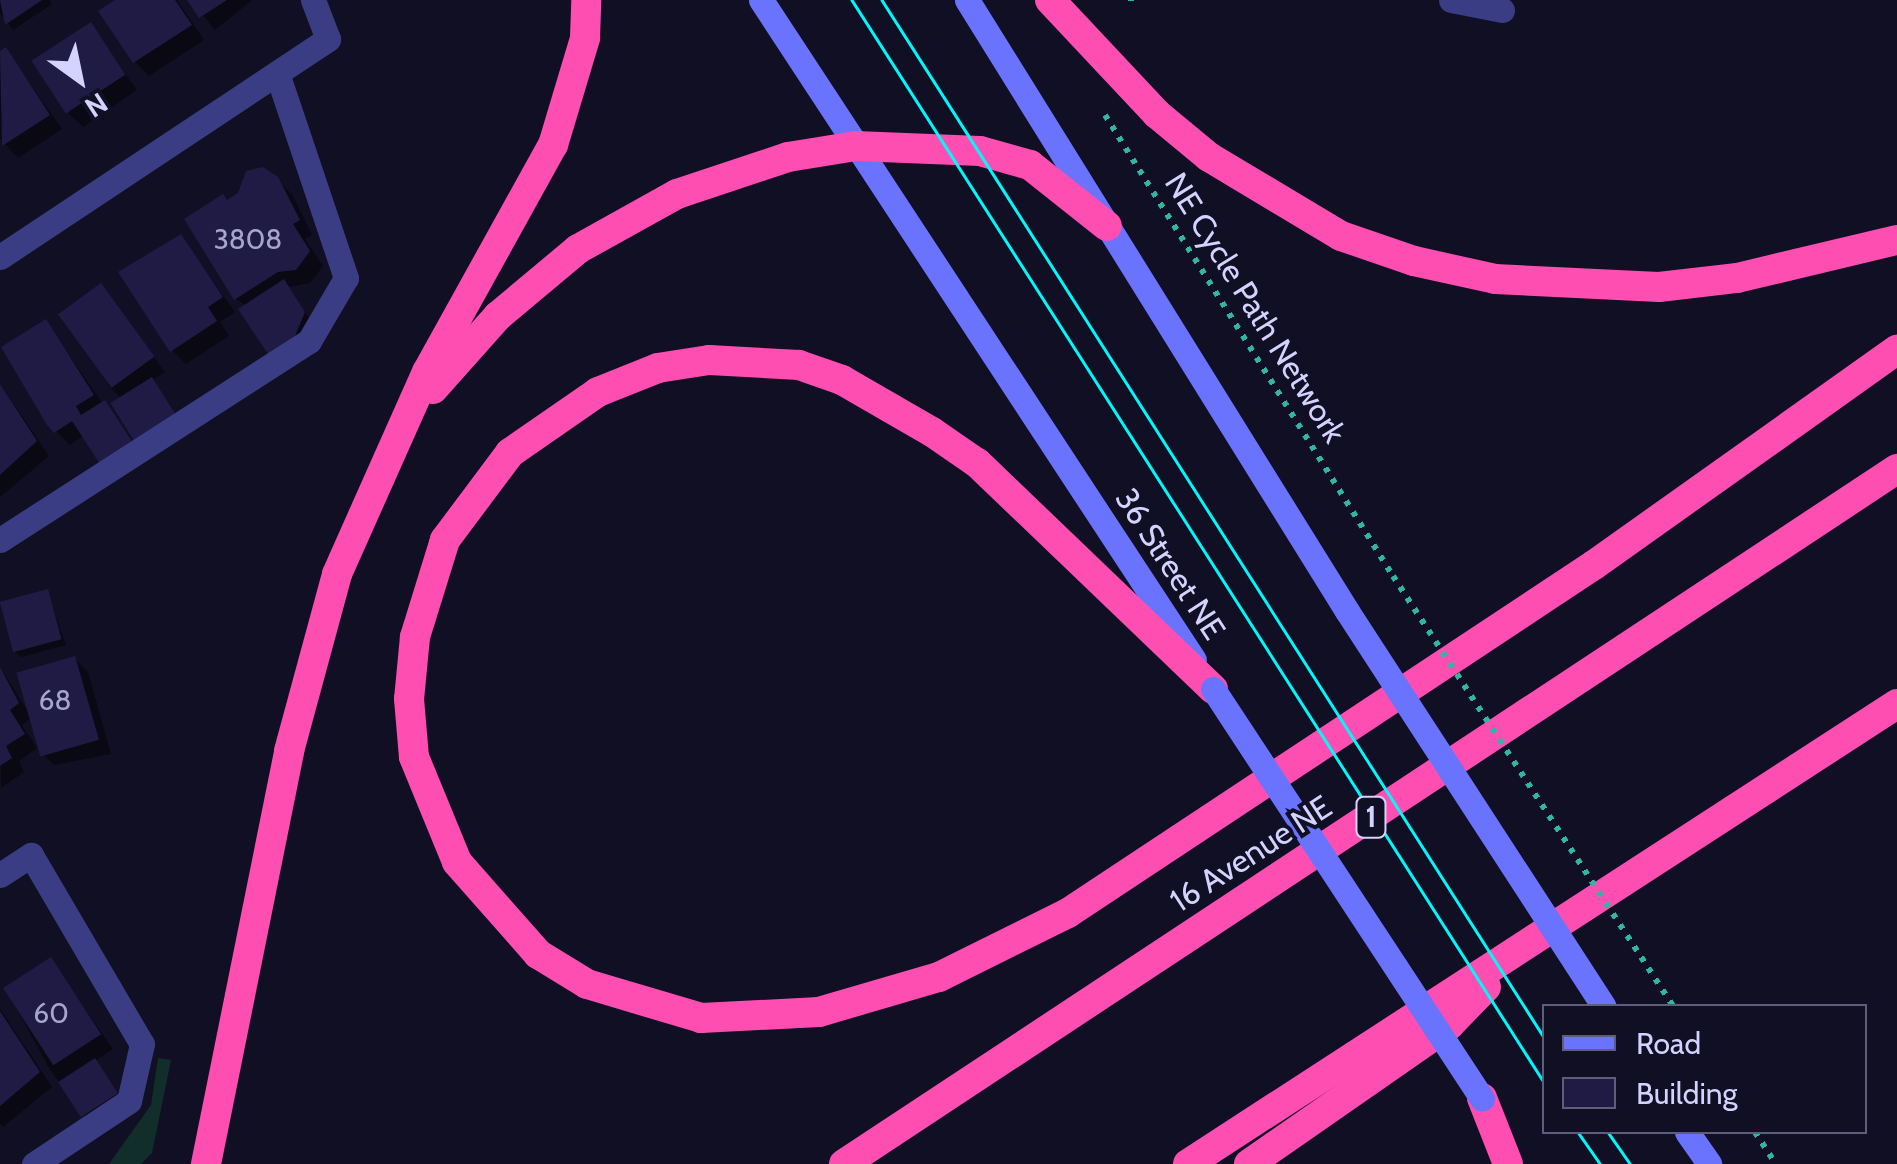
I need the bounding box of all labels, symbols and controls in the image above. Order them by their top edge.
north arrow [30,30,130,130]
text: N [79,86,114,125]
street label: NE Cycle Path Network [1156,166,1354,450]
house number: 3808 [214,222,282,256]
street label: 36 Street NE [1107,481,1233,647]
house number: 68 [39,683,71,717]
street label: 16 Avenue NE [1163,788,1339,920]
road number: 1 [1354,792,1388,842]
house number: 60 [33,996,69,1030]
legend [1542,1004,1867,1134]
text: Road [1636,1025,1701,1062]
text: Building [1636,1075,1738,1112]

